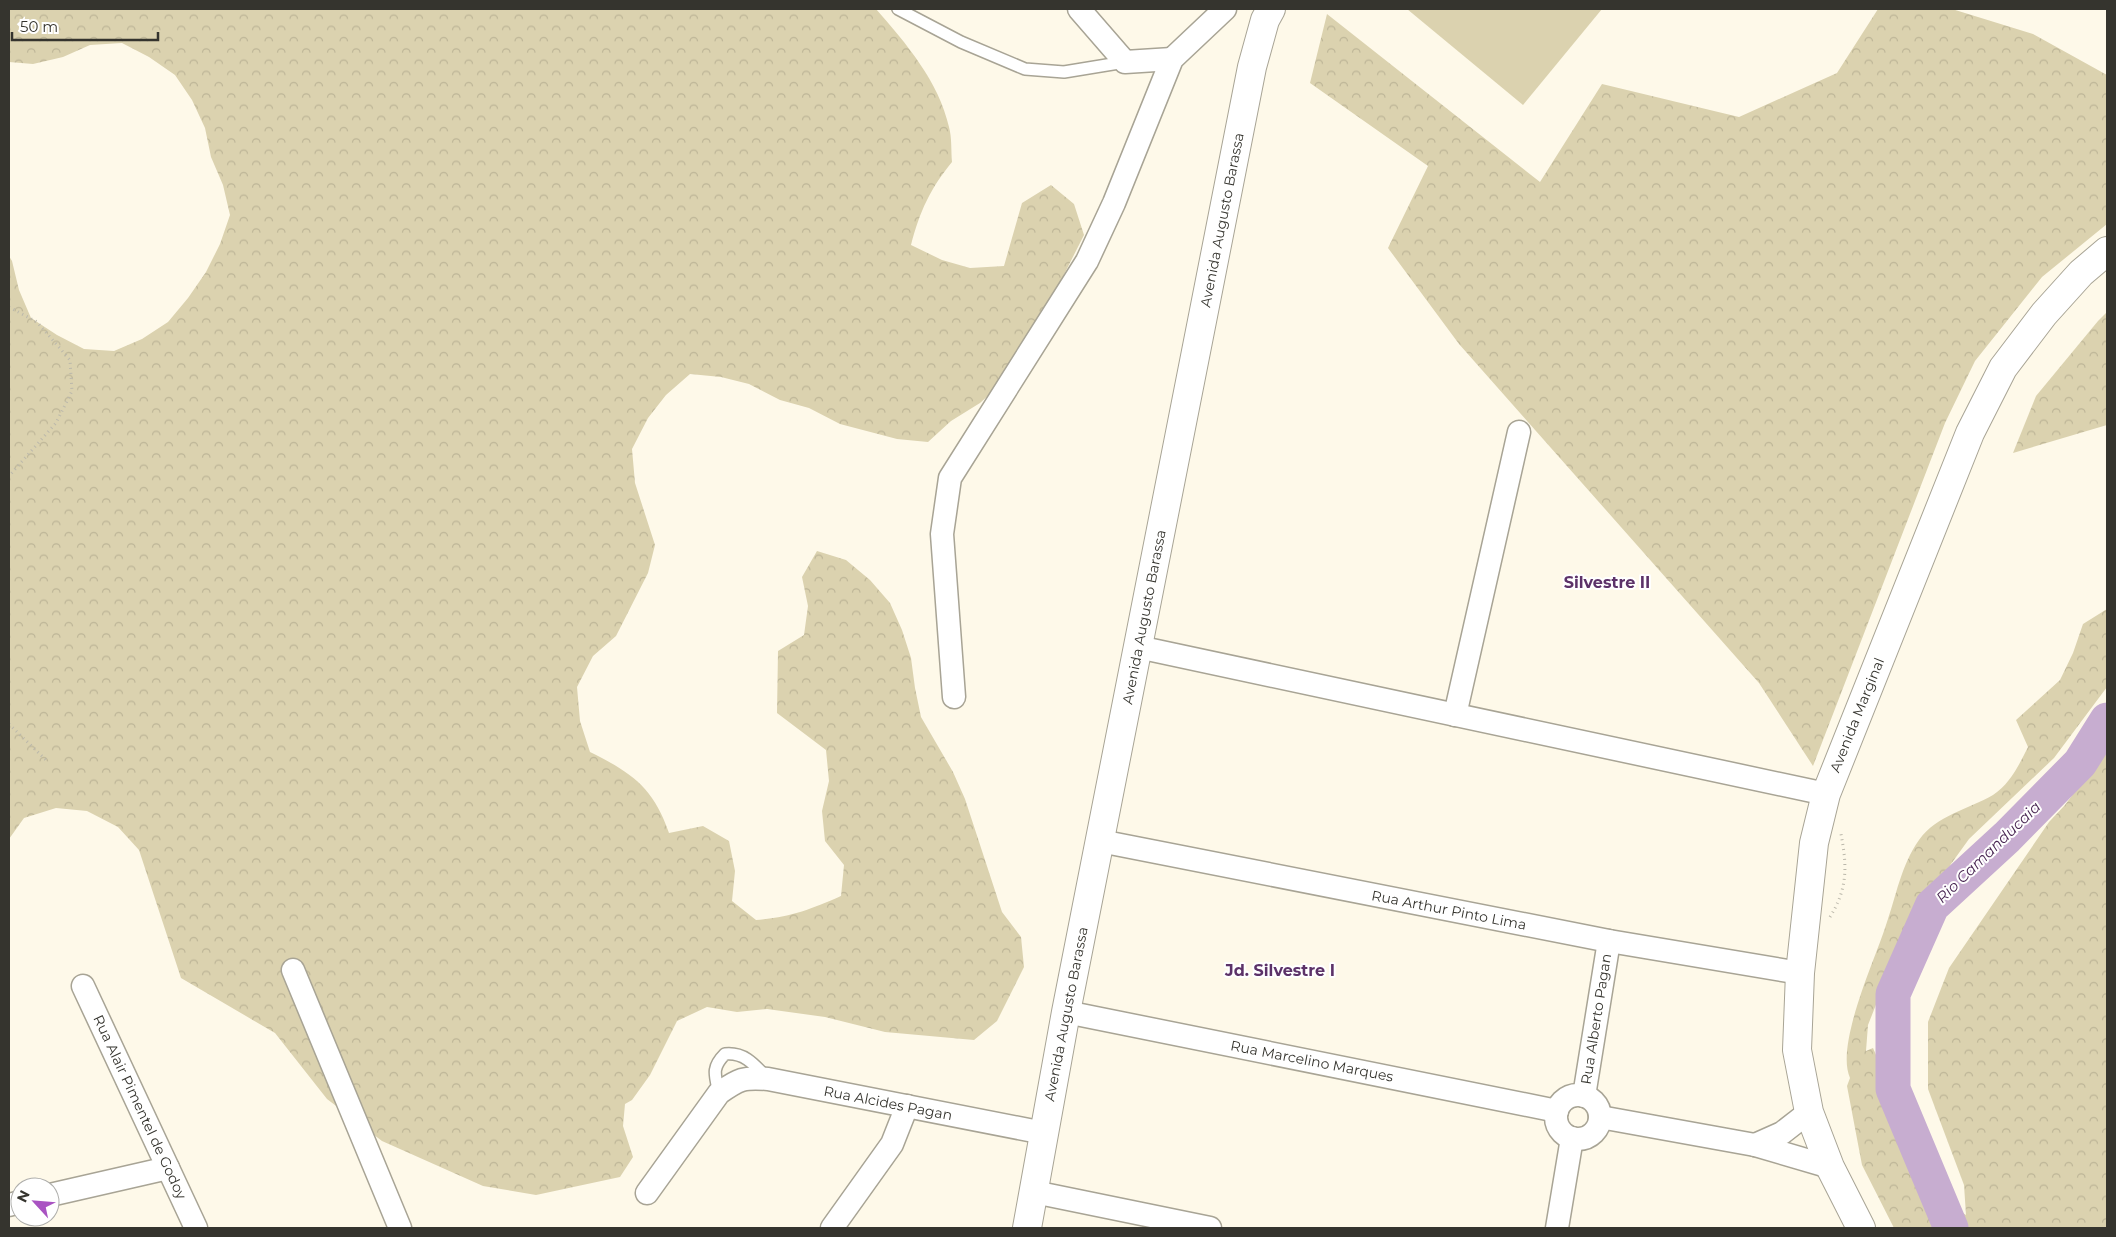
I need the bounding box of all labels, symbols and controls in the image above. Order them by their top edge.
scale bar [12,10,159,42]
text: 50 m [20,17,58,36]
street label: Avenida Augusto Barassa [1196,131,1248,309]
street label: Avenida Augusto Barassa [1118,528,1170,706]
district label: Silvestre II [1564,573,1650,592]
street label: Avenida Marginal [1826,655,1888,775]
water label: Rio Camanducaia [1932,797,2044,907]
street label: Rua Arthur Pinto Lima [1370,886,1528,934]
street label: Avenida Augusto Barassa [1040,925,1092,1103]
street label: Rua Alberto Pagan [1577,952,1615,1086]
district label: Jd. Silvestre I [1224,961,1335,980]
street label: Rua Alair Pimentel de Godoy [89,1012,191,1202]
street label: Rua Marcelino Marques [1229,1036,1395,1086]
street label: Rua Alcides Pagan [822,1082,954,1124]
north arrow [10,1177,60,1227]
text: N [13,1187,34,1205]

